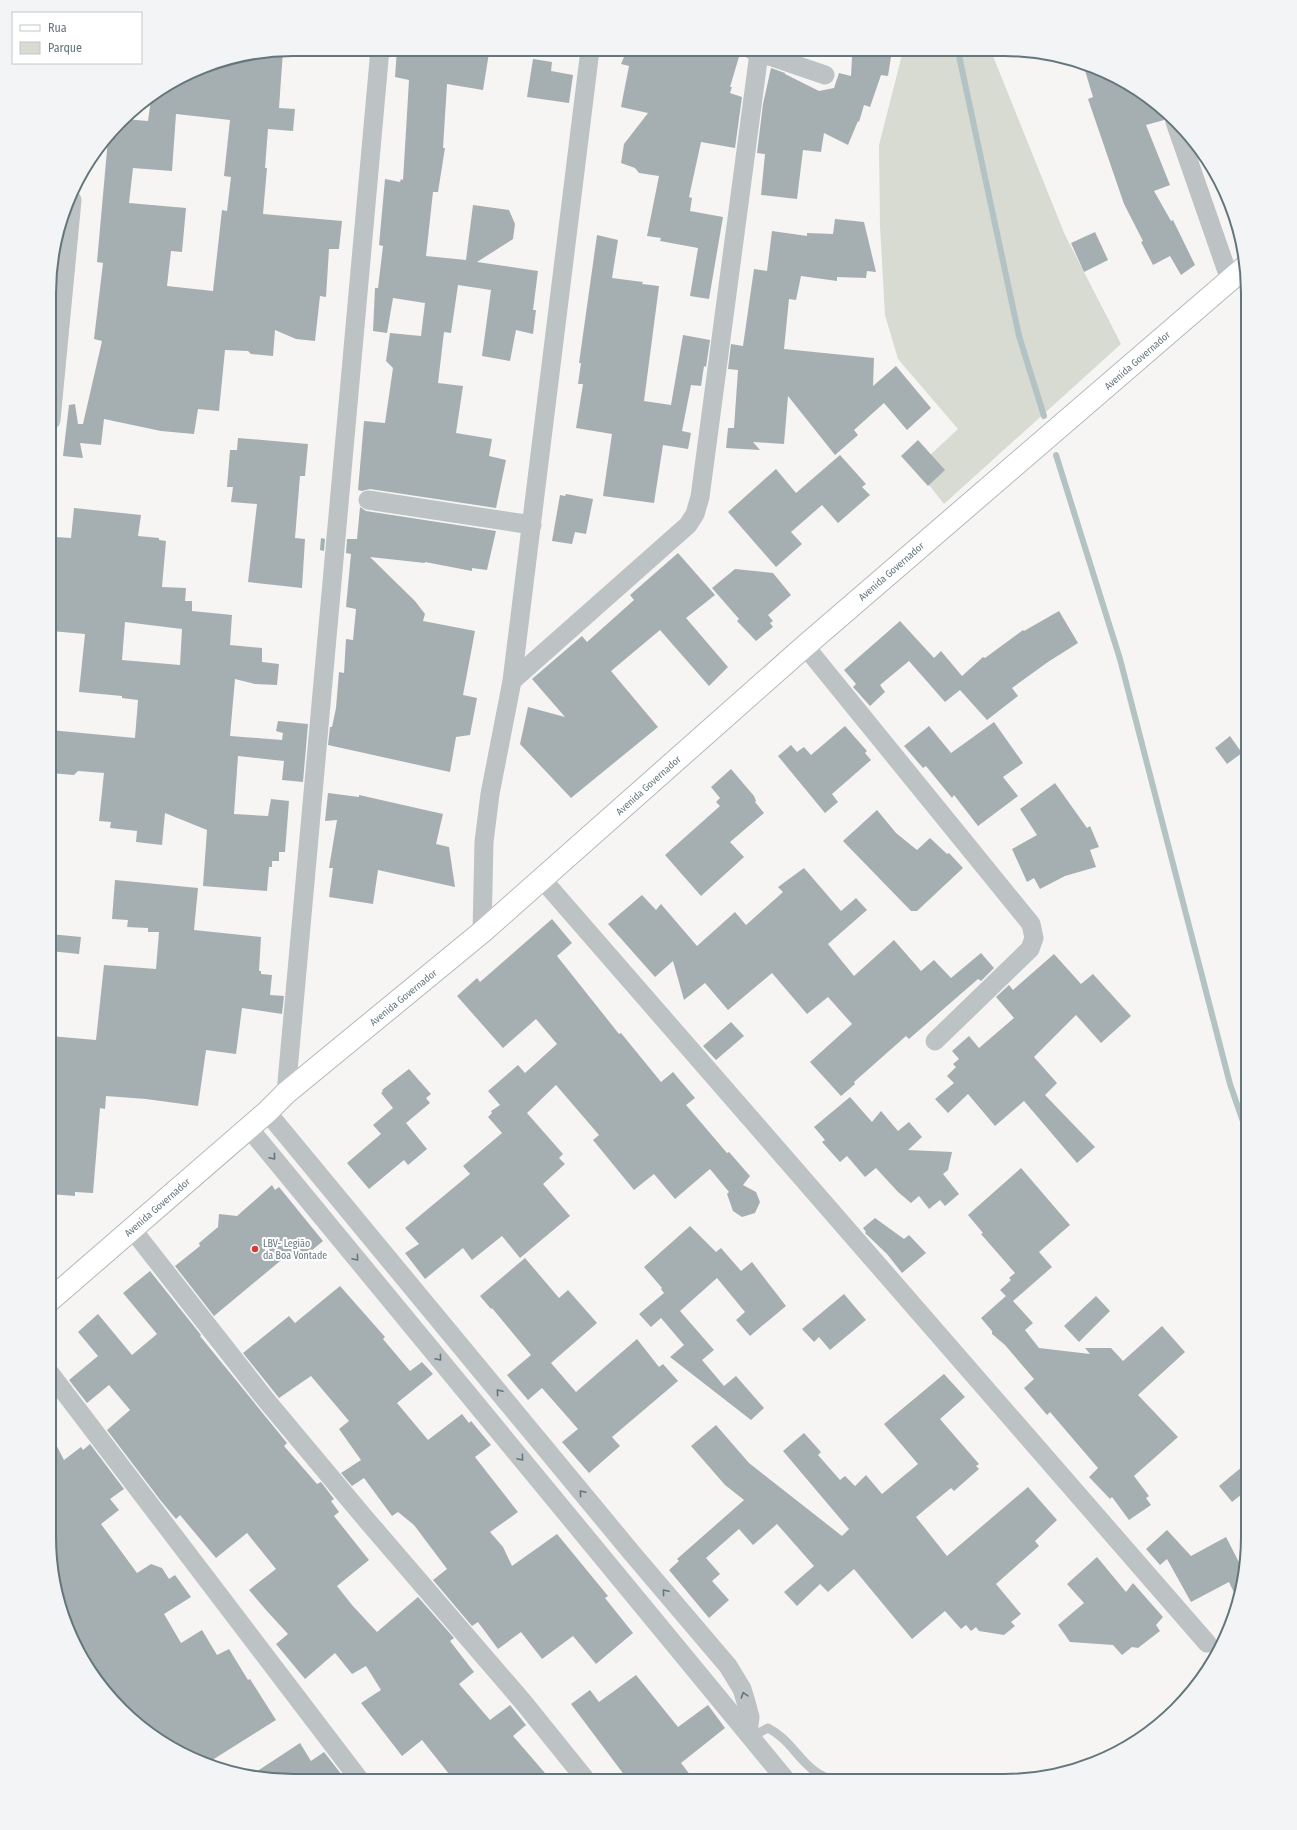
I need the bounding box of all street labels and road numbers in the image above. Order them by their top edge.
street label: Avenida Governador [1102,329,1173,393]
street label: Avenida Governador [856,540,927,604]
street label: Avenida Governador [614,753,684,818]
street label: Avenida Governador [368,967,440,1029]
street label: Avenida Governador [122,1176,193,1240]

